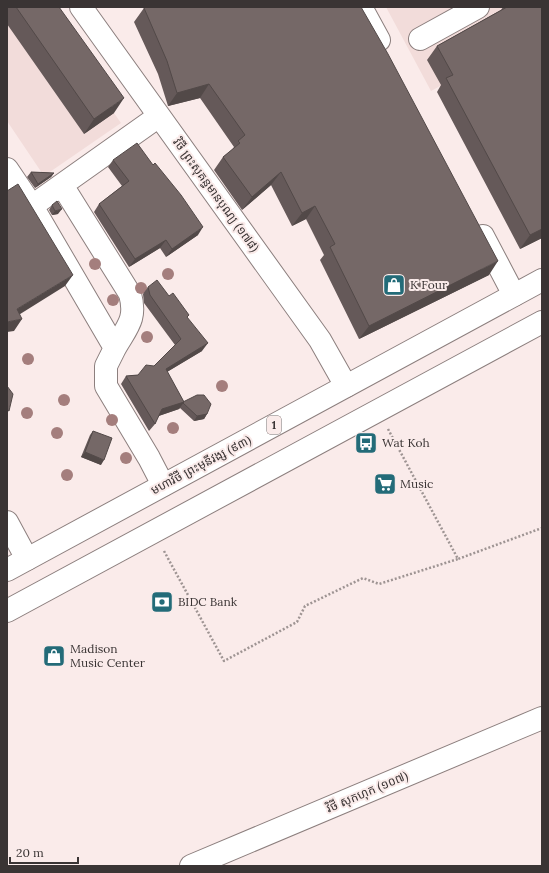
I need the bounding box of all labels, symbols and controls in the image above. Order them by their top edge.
street label: វិថី ព្រះសុគន្ធមានបុណ្យ (១៧៨) [169,135,263,255]
shop icon: K Four [381,272,407,298]
place label: K Four [410,277,448,292]
road number: 1 [267,416,281,434]
bus stop icon: Wat Koh [353,430,379,456]
street label: មហាវិថី ព្រះមុនីវង្ស (៩៣) [148,432,254,498]
place label: Wat Koh [382,435,430,450]
supermarket icon: Music [372,471,398,497]
place label: Music [400,476,434,491]
bank icon: BIDC Bank [149,589,175,615]
place label: BIDC Bank [178,594,238,609]
place label: Madison Music Center [70,641,146,670]
shop icon: Madison Music Center [41,643,67,669]
street label: វិថី សុកហុក (១០៧) [323,767,411,817]
scale bar [10,839,78,865]
text: 20 m [16,845,44,860]

